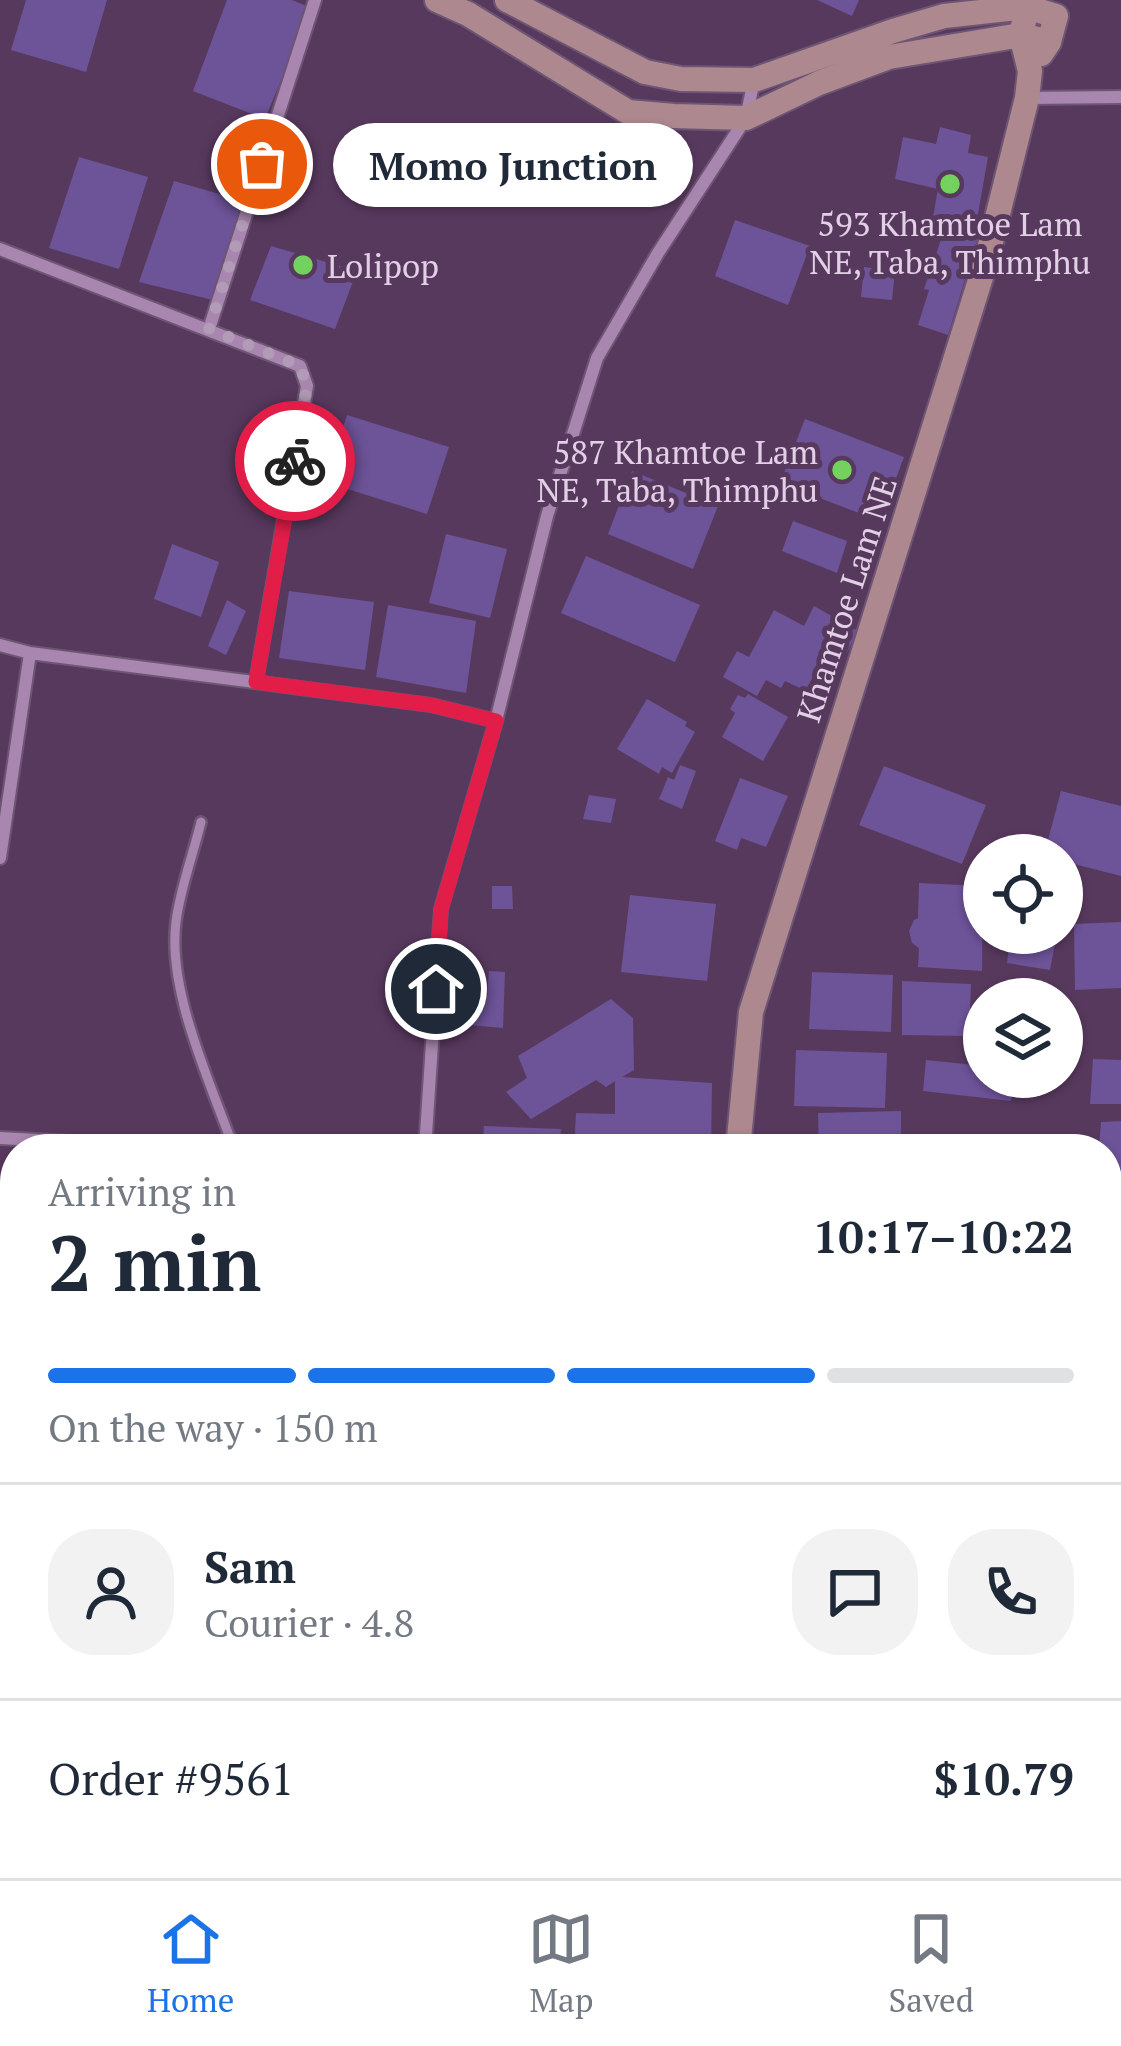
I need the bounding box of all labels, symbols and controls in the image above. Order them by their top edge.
pin [211,113,313,215]
callout: Momo Junction [334,122,694,206]
icon: bag [229,131,295,197]
text: Momo Junction [369,139,657,191]
marker: 593 Khamtoe Lam NE, Taba, Thimphu [937,171,963,197]
place label: 593 Khamtoe Lam NE, Taba, Thimphu [809,202,1091,283]
place label: Lolipop [327,244,439,287]
marker: Lolipop [290,252,316,278]
courier [235,401,355,521]
icon: bike [262,428,328,494]
place label: 587 Khamtoe Lam NE, Taba, Thimphu [537,430,818,511]
marker: 587 Khamtoe Lam NE, Taba, Thimphu [829,457,855,483]
street label: Khamtoe Lam NE [786,471,906,727]
map controls [963,834,1083,1098]
button: locate [963,834,1083,954]
pin [385,938,487,1040]
icon: home [403,956,469,1022]
button: layers [963,978,1083,1098]
text: Arriving in [48,1165,236,1217]
text: 10:17–10:22 [813,1206,1074,1266]
text: 2 min [48,1210,261,1313]
text: On the way · 150 m [48,1401,378,1453]
button: person [48,1529,174,1655]
button: chat [792,1529,918,1655]
button: phone [948,1529,1074,1655]
text: Sam [204,1536,296,1596]
text: Courier · 4.8 [204,1596,414,1648]
text: Order #9561 [48,1748,294,1808]
text: $10.79 [934,1748,1074,1808]
tab: Home [147,1906,234,2021]
tab: Map [528,1906,594,2021]
tab: Saved [889,1906,974,2021]

